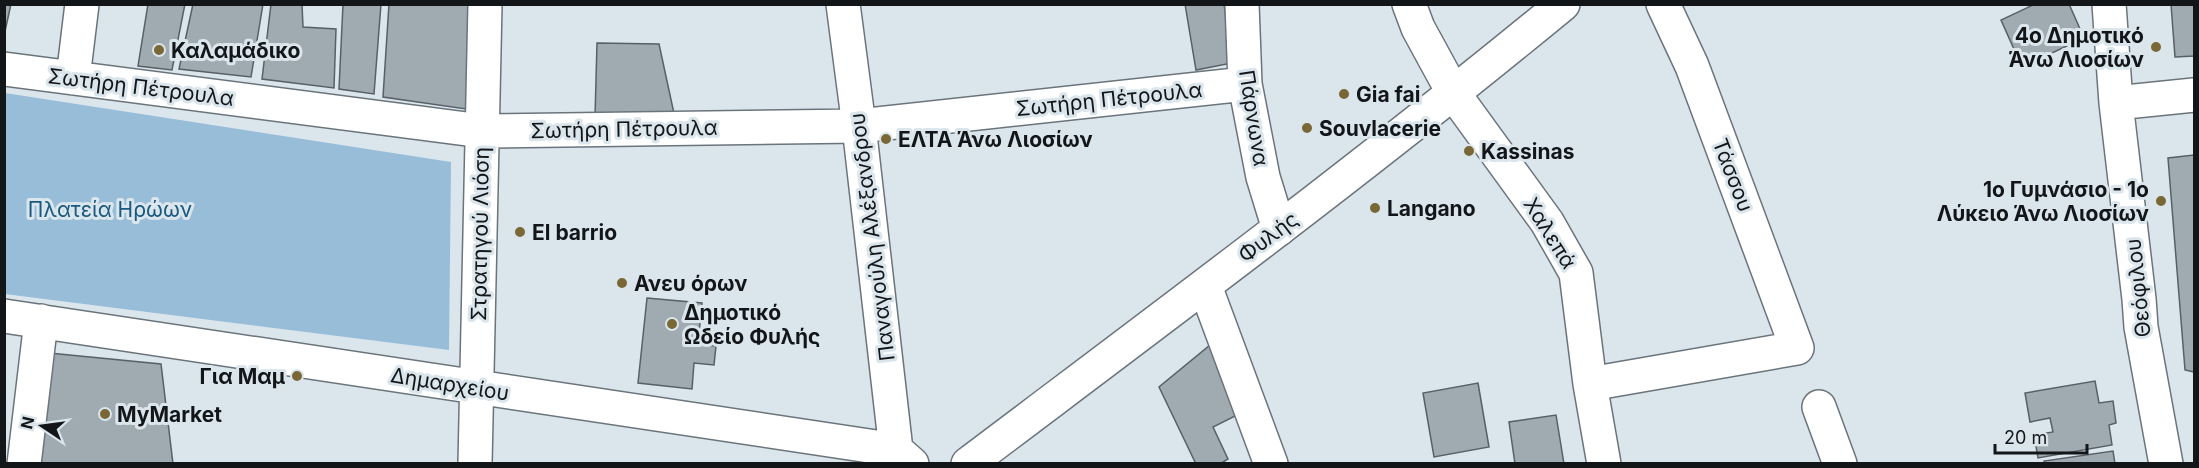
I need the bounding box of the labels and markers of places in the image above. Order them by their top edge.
place label: 4ο Δημοτικό Άνω Λιοσίων [2009,23,2144,72]
place label: Καλαμάδικο [171,38,301,63]
marker: 4ο Δημοτικό Άνω Λιοσίων [2149,40,2163,54]
marker: Καλαμάδικο [152,43,166,57]
place label: Gia fai [1356,82,1420,107]
marker: Gia fai [1337,87,1351,101]
place label: Souvlacerie [1319,116,1441,141]
marker: Souvlacerie [1300,121,1314,135]
place label: ΕΛΤΑ Άνω Λιοσίων [898,127,1093,152]
marker: ΕΛΤΑ Άνω Λιοσίων [879,132,893,146]
place label: Kassinas [1481,139,1575,164]
marker: Kassinas [1462,144,1476,158]
place label: 1ο Γυμνάσιο - 1ο Λύκειο Άνω Λιοσίων [1937,177,2149,226]
marker: 1ο Γυμνάσιο - 1ο Λύκειο Άνω Λιοσίων [2154,194,2168,208]
place label: Langano [1387,196,1476,221]
marker: Langano [1368,201,1382,215]
place label: El barrio [532,220,617,245]
marker: El barrio [513,225,527,239]
place label: Ανευ όρων [634,271,748,296]
marker: Ανευ όρων [615,276,629,290]
place label: Δημοτικό Ωδείο Φυλής [684,300,820,349]
marker: Δημοτικό Ωδείο Φυλής [665,317,679,331]
place label: Για Μαμ [199,364,286,389]
marker: Για Μαμ [290,369,304,383]
place label: MyMarket [117,402,222,427]
marker: MyMarket [98,407,112,421]

